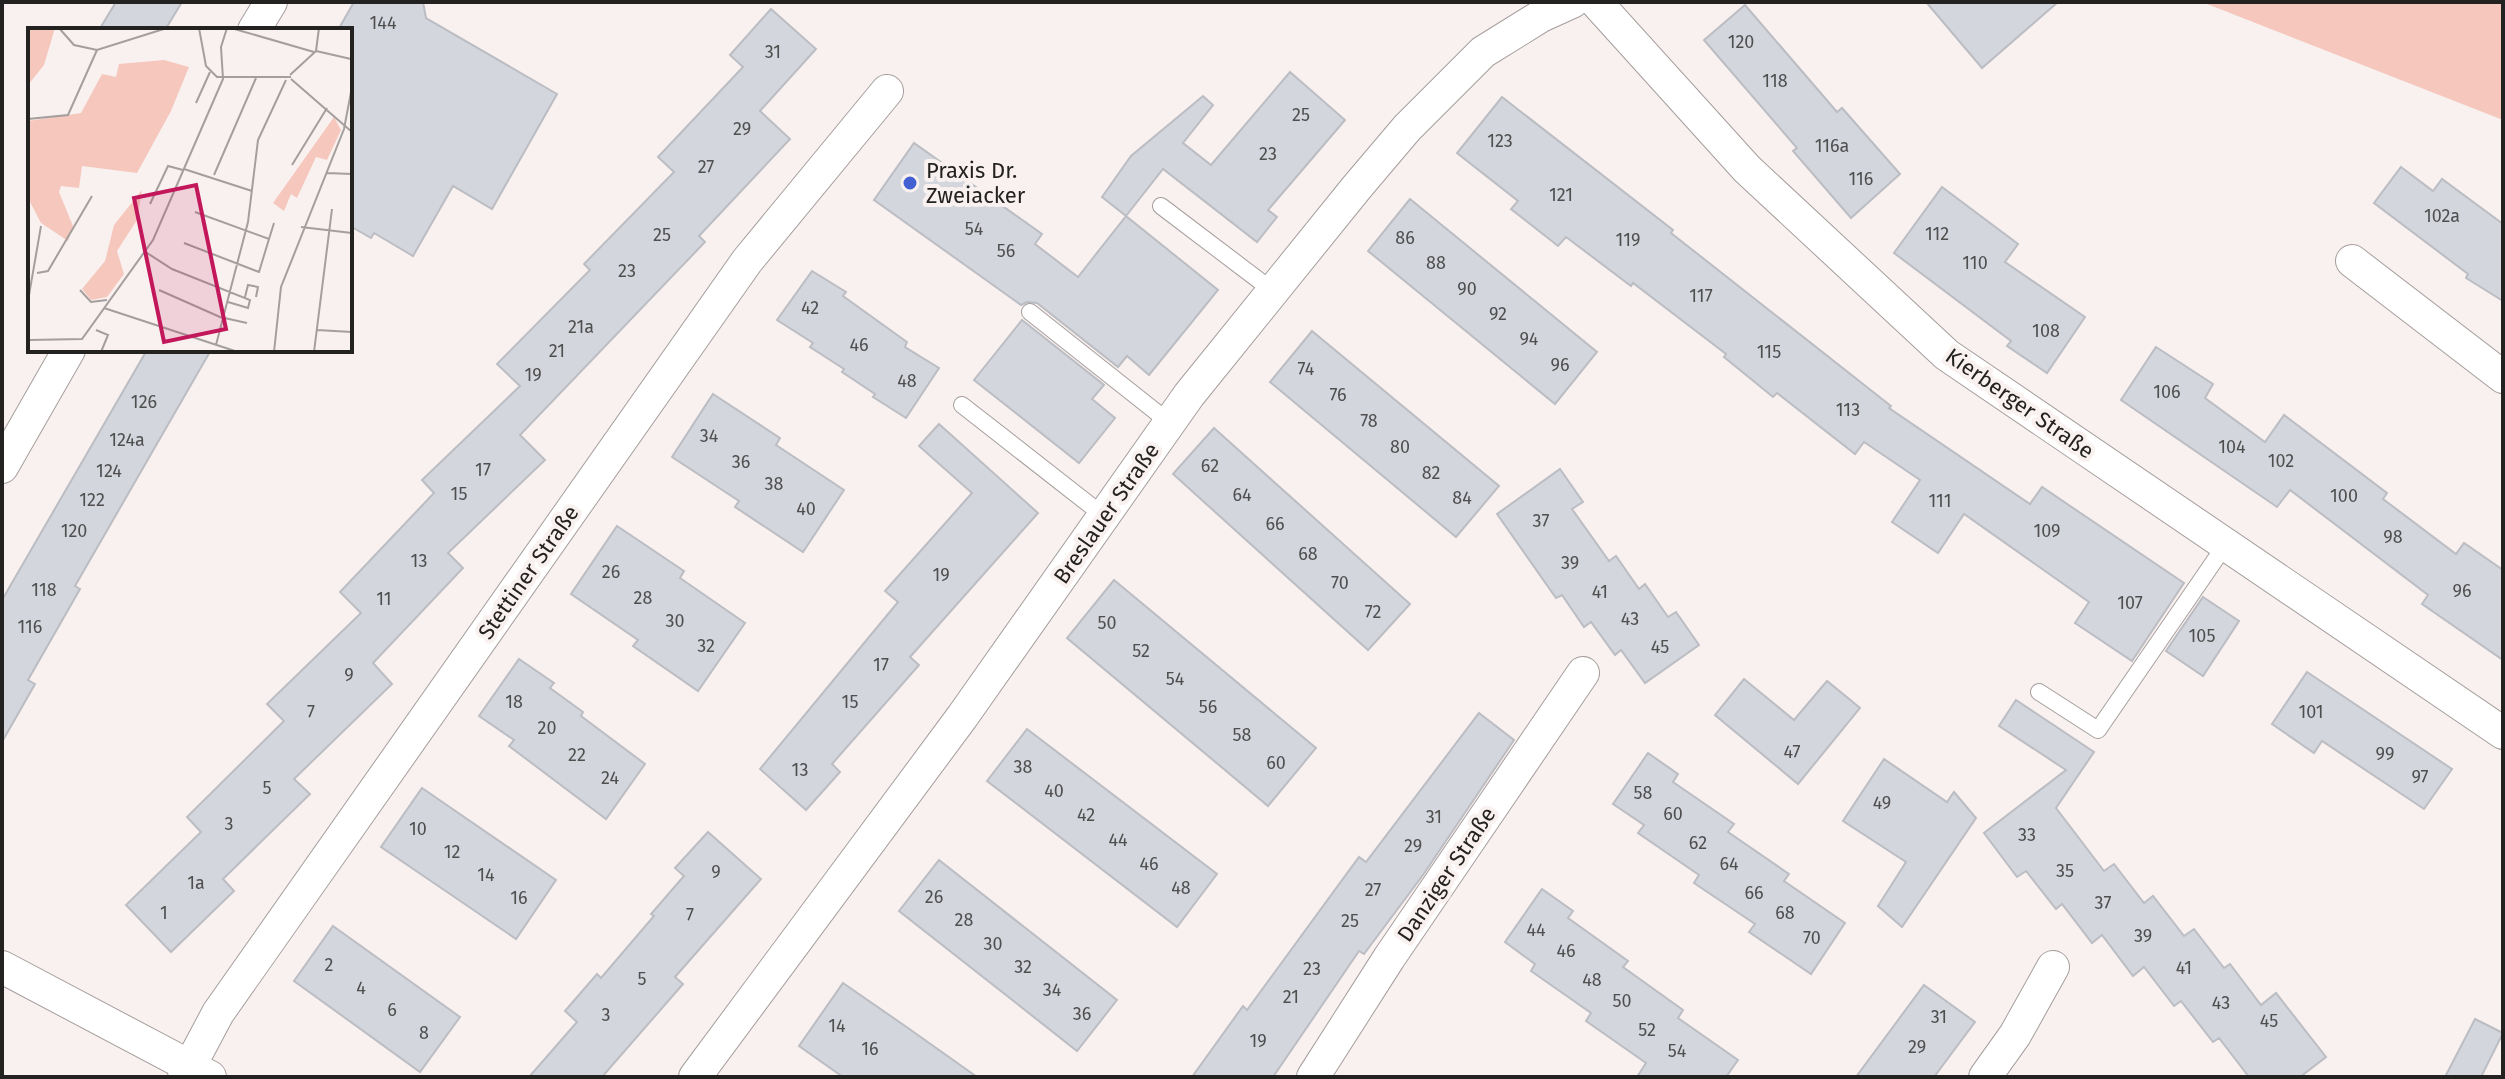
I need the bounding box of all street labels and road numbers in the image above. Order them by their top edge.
street label: Kierberger Straße [1940,342,2099,465]
street label: Breslauer Straße [1048,438,1165,589]
street label: Stettiner Straße [472,500,585,645]
street label: Danziger Straße [1391,802,1501,947]

